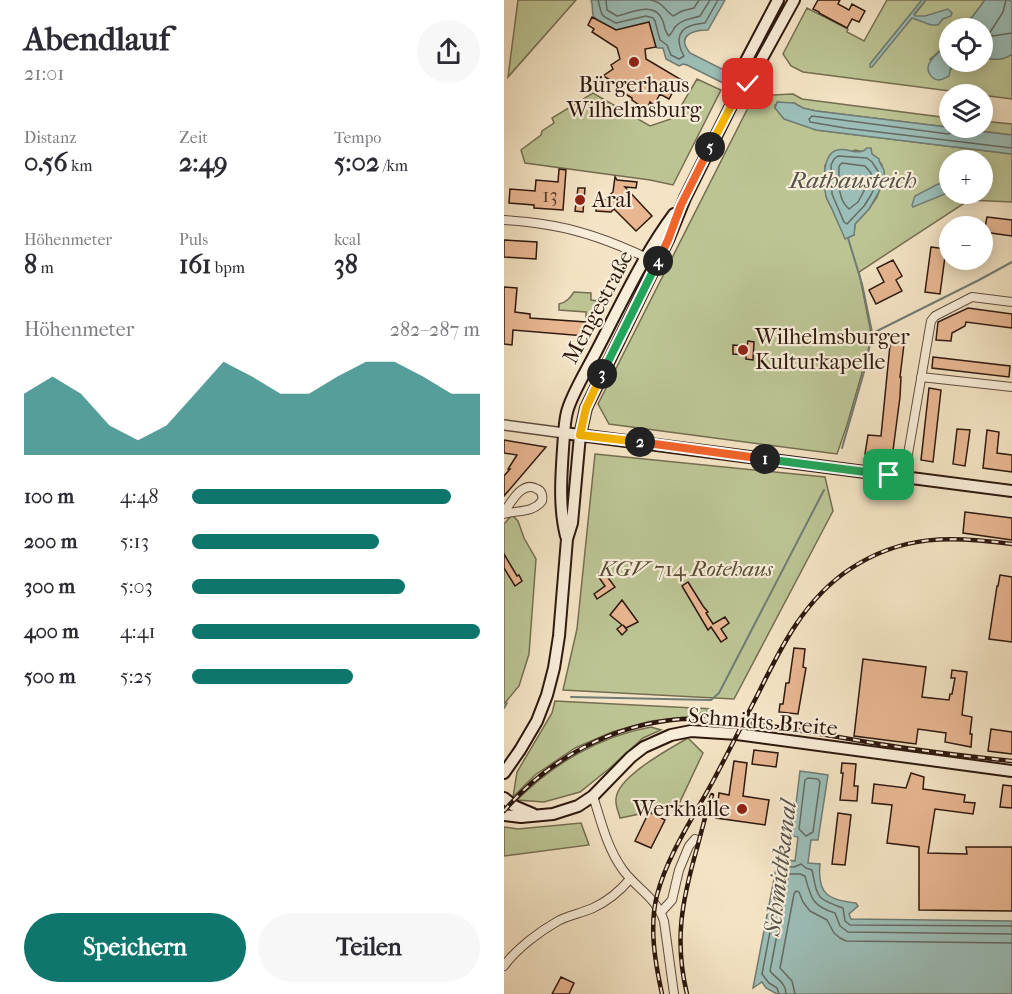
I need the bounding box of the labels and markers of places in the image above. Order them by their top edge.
marker: Bürgerhaus Wilhelmsburg [627,55,641,69]
pin [722,58,773,109]
place label: Bürgerhaus Wilhelmsburg [566,72,701,123]
pin: 5 [695,132,725,162]
place label: Aral [591,187,632,213]
marker: Aral [573,193,587,207]
pin: 4 [643,246,673,276]
place label: Wilhelmsburger Kulturkapelle [754,324,910,375]
marker: Wilhelmsburger Kulturkapelle [736,343,750,357]
pin: 3 [587,359,617,389]
pin: 2 [625,427,655,457]
pin: 1 [750,444,780,474]
pin [863,449,914,500]
place label: Werkhalle [632,796,730,822]
marker: Werkhalle [735,802,749,816]

